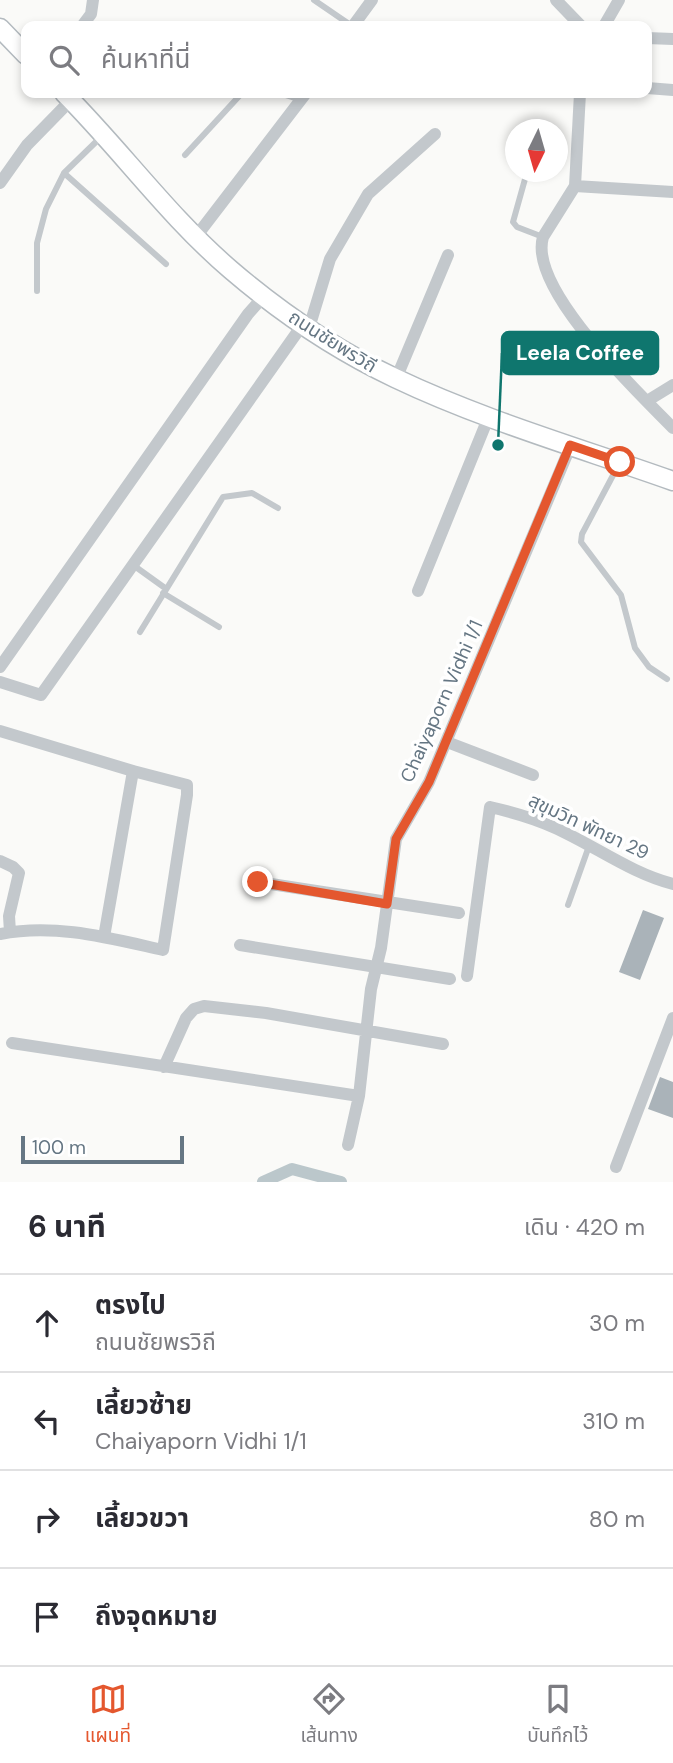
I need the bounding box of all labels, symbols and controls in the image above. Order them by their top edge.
search box [21,21,652,98]
icon: search [45,41,83,79]
text: ค้นหาที่นี่ [101,42,191,76]
north arrow [505,119,568,182]
street label: ถนนชัยพรวิถี [284,304,382,378]
callout: Leela Coffee [502,332,658,374]
text: Leela Coffee [516,339,644,367]
route start [604,446,635,477]
street label: Chaiyaporn Vidhi 1/1 [394,616,488,786]
street label: สุขุมวิท พัทยา 29 [524,788,653,865]
route end [242,866,273,897]
scale bar [21,1133,184,1165]
text: 100 m [32,1135,86,1160]
text: 6 นาที [28,1207,106,1246]
text: เดิน · 420 m [524,1212,645,1242]
text: ตรงไป [95,1288,166,1322]
icon: ahead [28,1304,66,1342]
text: 30 m [589,1308,645,1338]
text: ถนนชัยพรวิถี [95,1327,216,1357]
text: เลี้ยวซ้าย [95,1388,192,1422]
icon: left [28,1402,66,1440]
text: 310 m [582,1406,645,1436]
text: Chaiyaporn Vidhi 1/1 [95,1426,307,1456]
icon: right [28,1500,66,1538]
text: เลี้ยวขวา [95,1501,189,1535]
text: 80 m [589,1504,645,1534]
icon: arrive [28,1598,66,1636]
text: ถึงจุดหมาย [95,1599,218,1633]
tab: แผนที่ [85,1680,131,1751]
tab: เส้นทาง [300,1680,358,1751]
tab: บันทึกไว้ [527,1680,588,1751]

